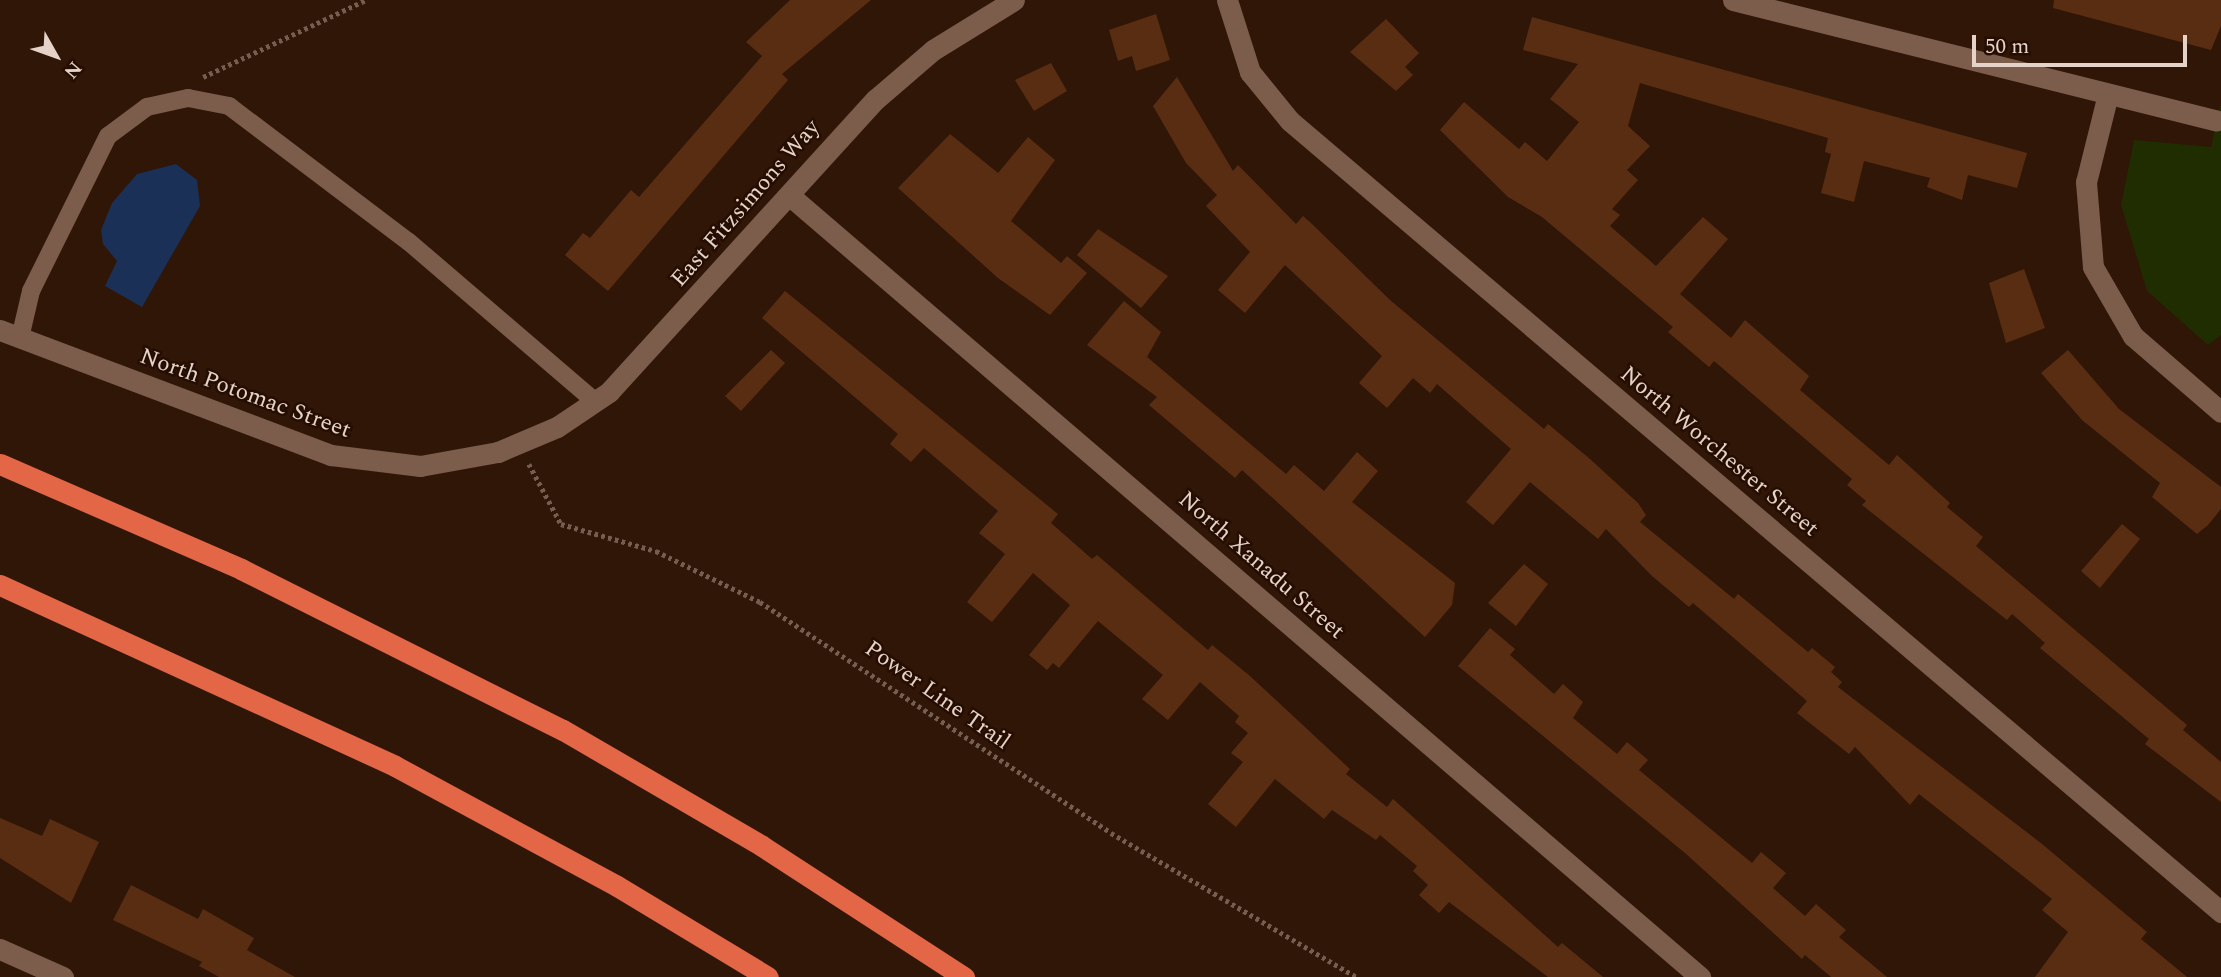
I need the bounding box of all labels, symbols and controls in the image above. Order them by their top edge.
north arrow [21,21,91,91]
scale bar [1976,21,2191,65]
text: 50 m [1985,31,2029,63]
text: N [56,55,89,85]
street label: East Fitzsimons Way [666,115,826,293]
street label: North Potomac Street [136,343,354,445]
street label: North Worchester Street [1614,361,1824,543]
street label: North Xanadu Street [1172,486,1350,646]
street label: Power Line Trail [859,636,1015,756]

